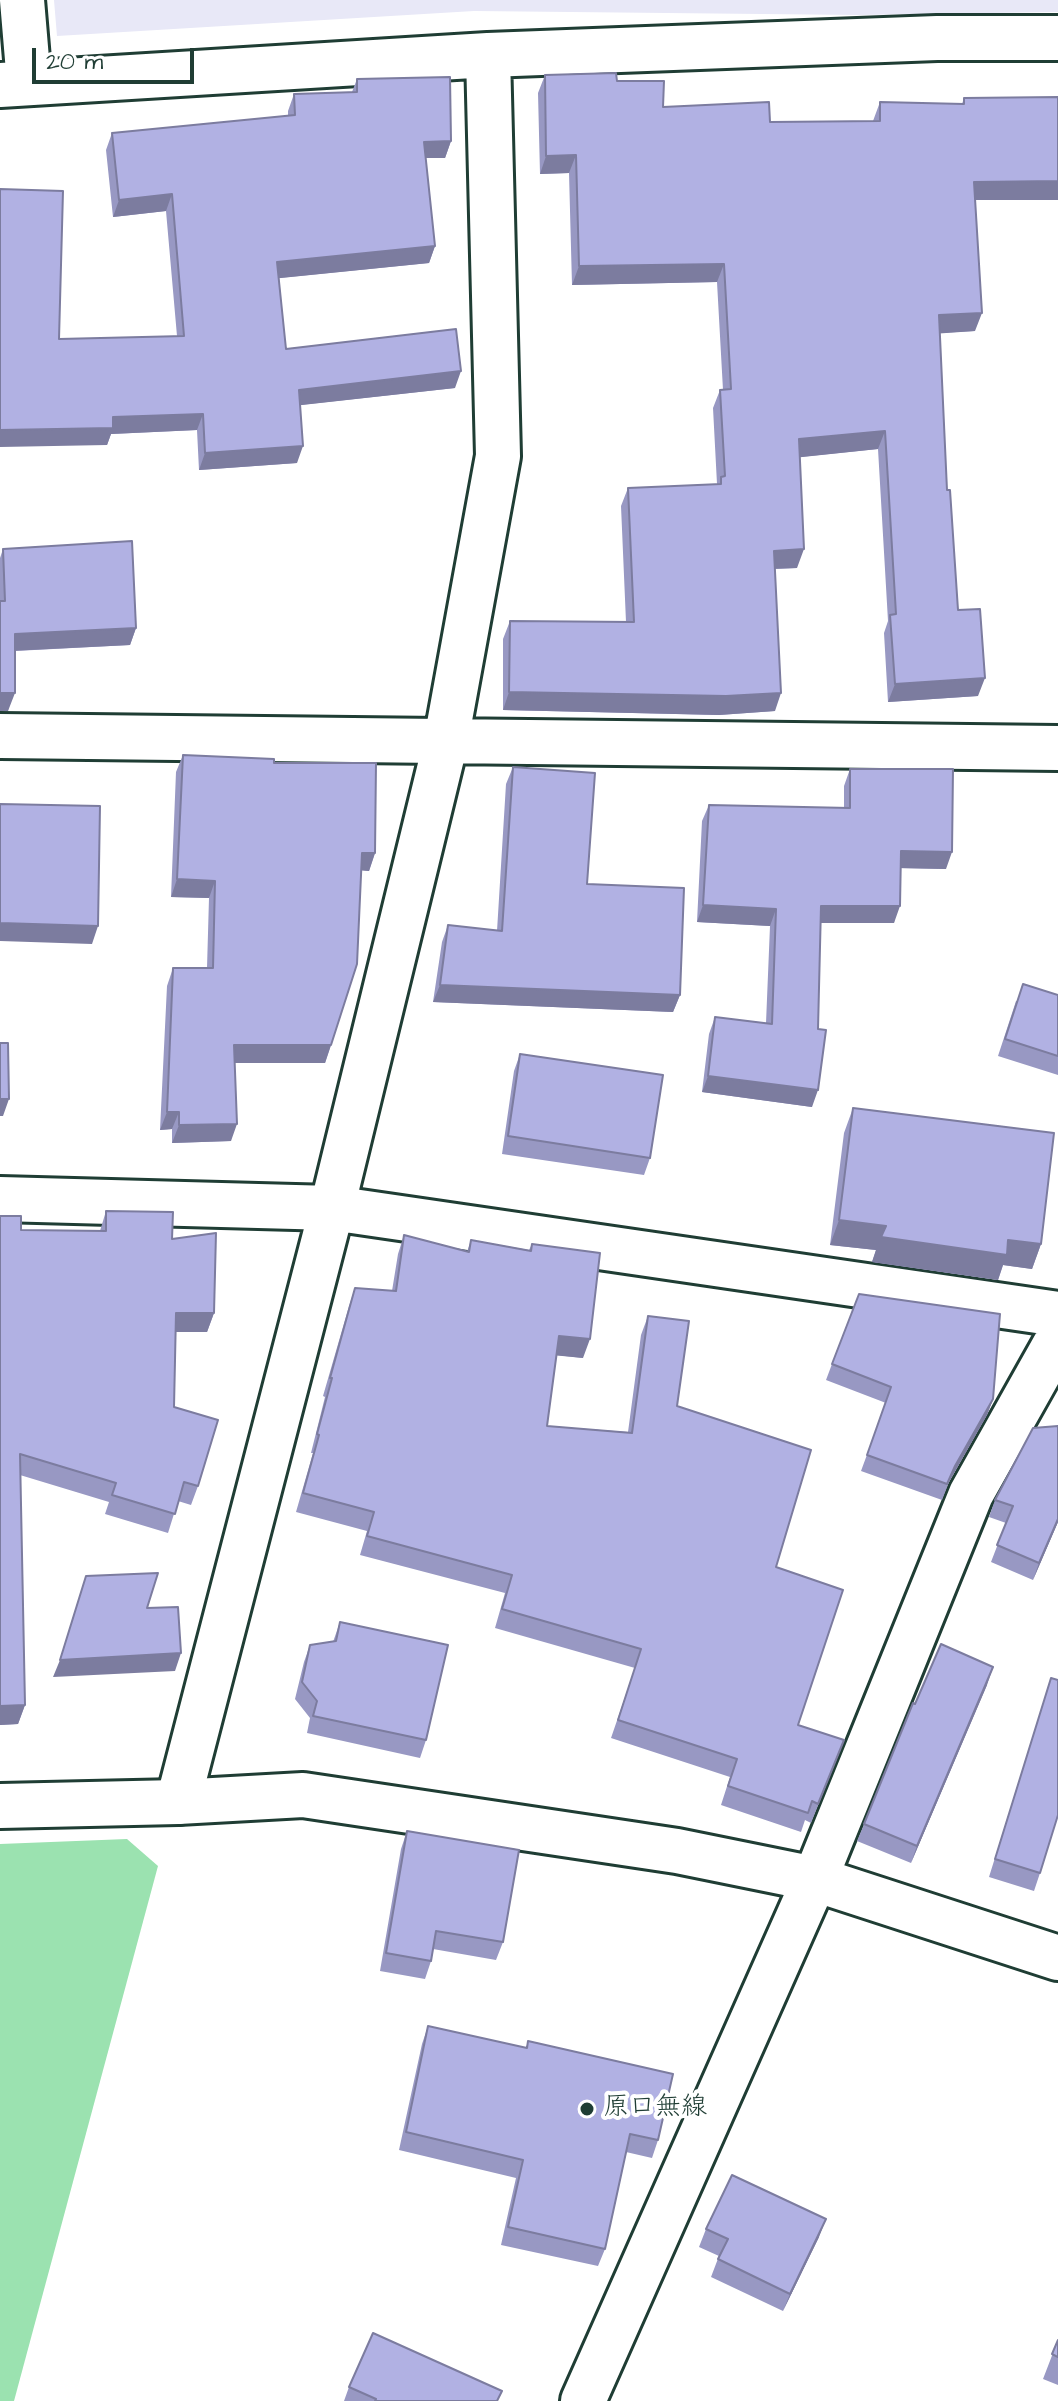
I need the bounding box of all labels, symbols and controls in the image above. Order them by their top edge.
scale bar [36,32,198,82]
text: 20 m [46,45,103,79]
place label: 原口無線 [603,2093,707,2125]
marker: 原口無線 [578,2100,596,2118]

